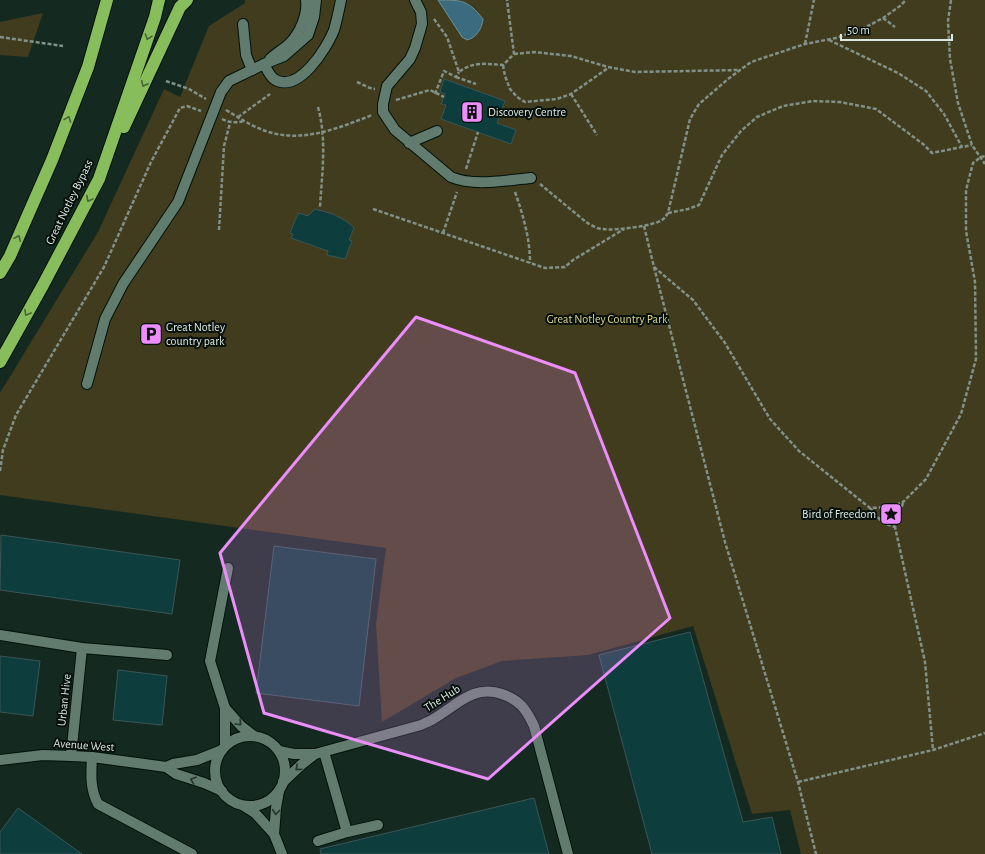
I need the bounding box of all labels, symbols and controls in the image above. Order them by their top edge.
scale bar [841,16,952,42]
text: 50 m [847,24,870,36]
one-way arrow [145,34,153,41]
one-way arrow [142,80,149,88]
building icon: Discovery Centre [459,99,485,125]
place label: Discovery Centre [488,106,566,119]
one-way arrow [64,115,72,122]
street label: Great Notley Bypass [43,158,96,247]
one-way arrow [86,194,93,202]
one-way arrow [13,235,21,242]
one-way arrow [25,309,32,316]
park label: Great Notley Country Park [547,313,668,326]
parking icon: Great Notley country park [138,321,164,347]
place label: Great Notley country park [166,321,225,348]
place icon: Bird of Freedom [878,501,904,527]
place label: Bird of Freedom [802,508,876,520]
street label: Urban Hive [55,673,73,727]
street label: The Hub [422,682,462,714]
one-way arrow [234,718,241,726]
street label: Avenue West [53,737,115,753]
one-way arrow [296,763,303,770]
one-way arrow [190,776,197,784]
one-way arrow [272,809,281,815]

